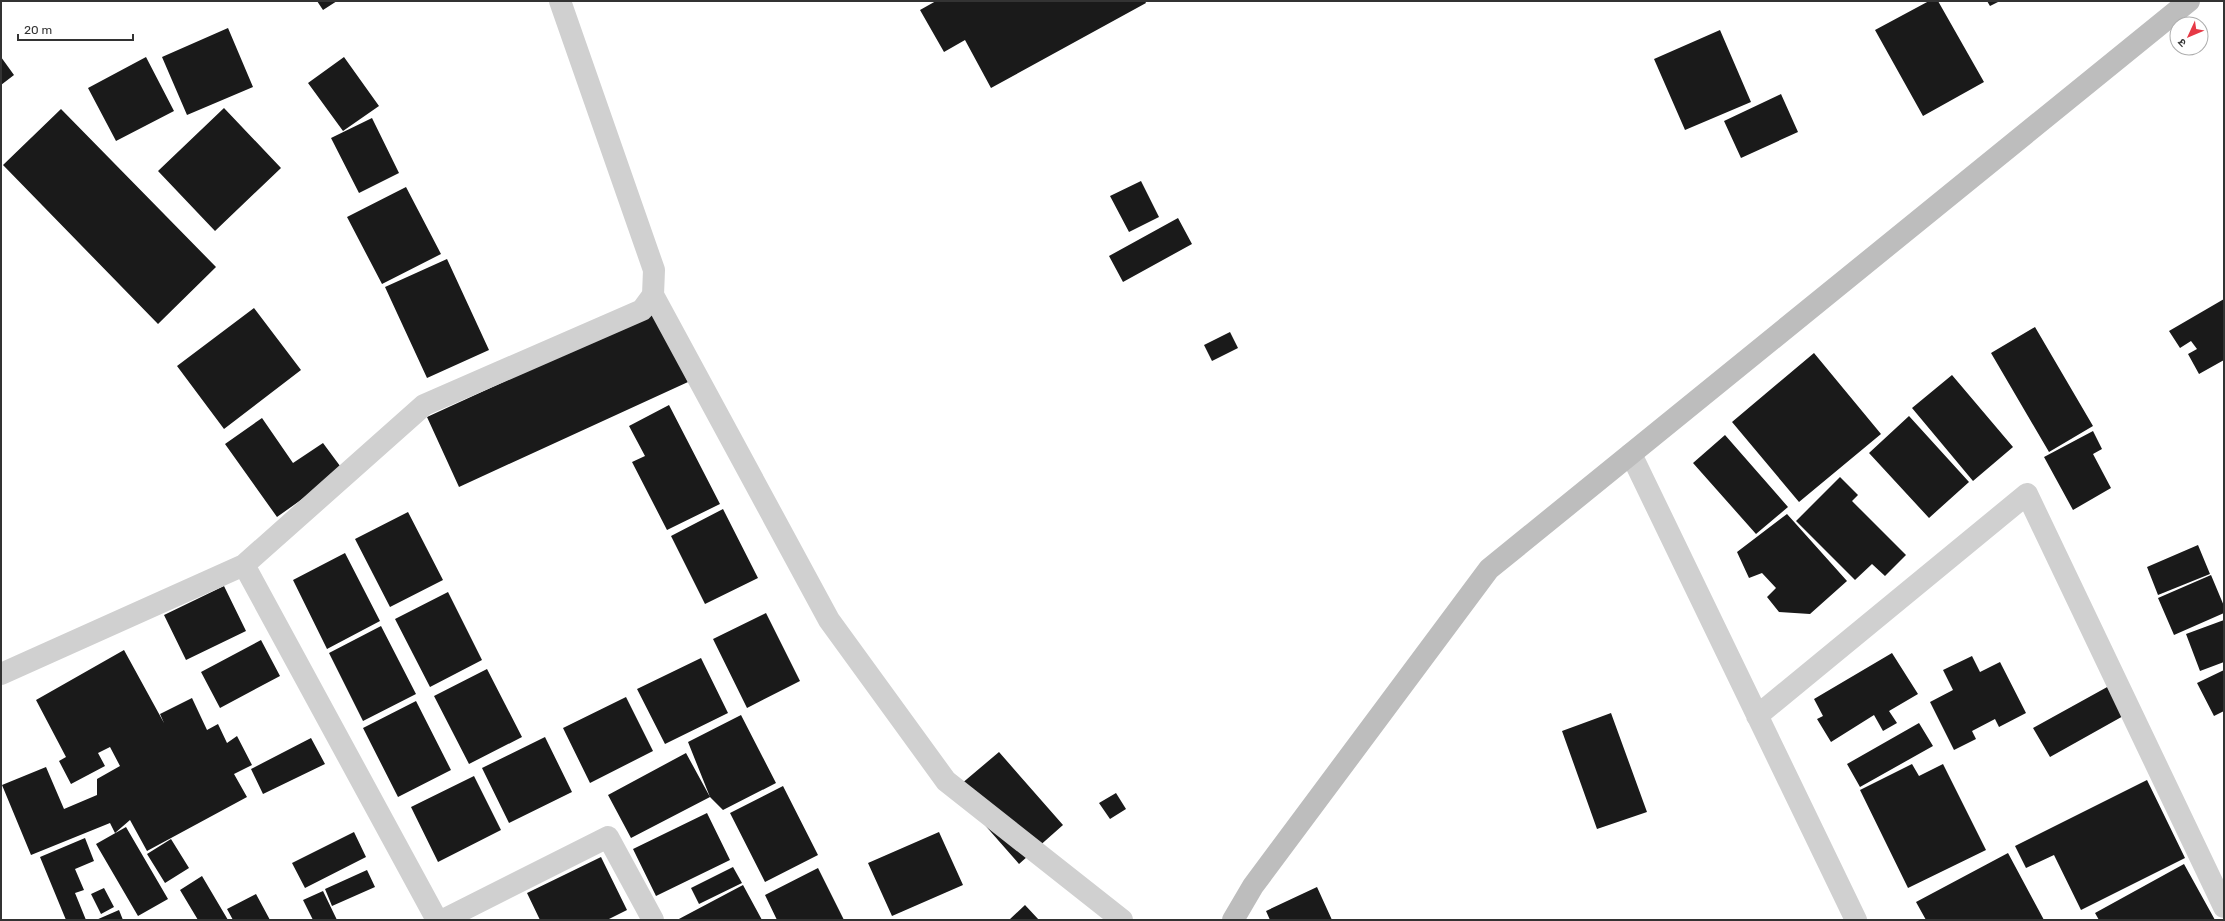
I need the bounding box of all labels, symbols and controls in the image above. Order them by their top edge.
scale bar [18,16,133,42]
north arrow [2169,16,2209,56]
text: 20 m [24,23,52,37]
text: उ [2175,35,2189,49]

